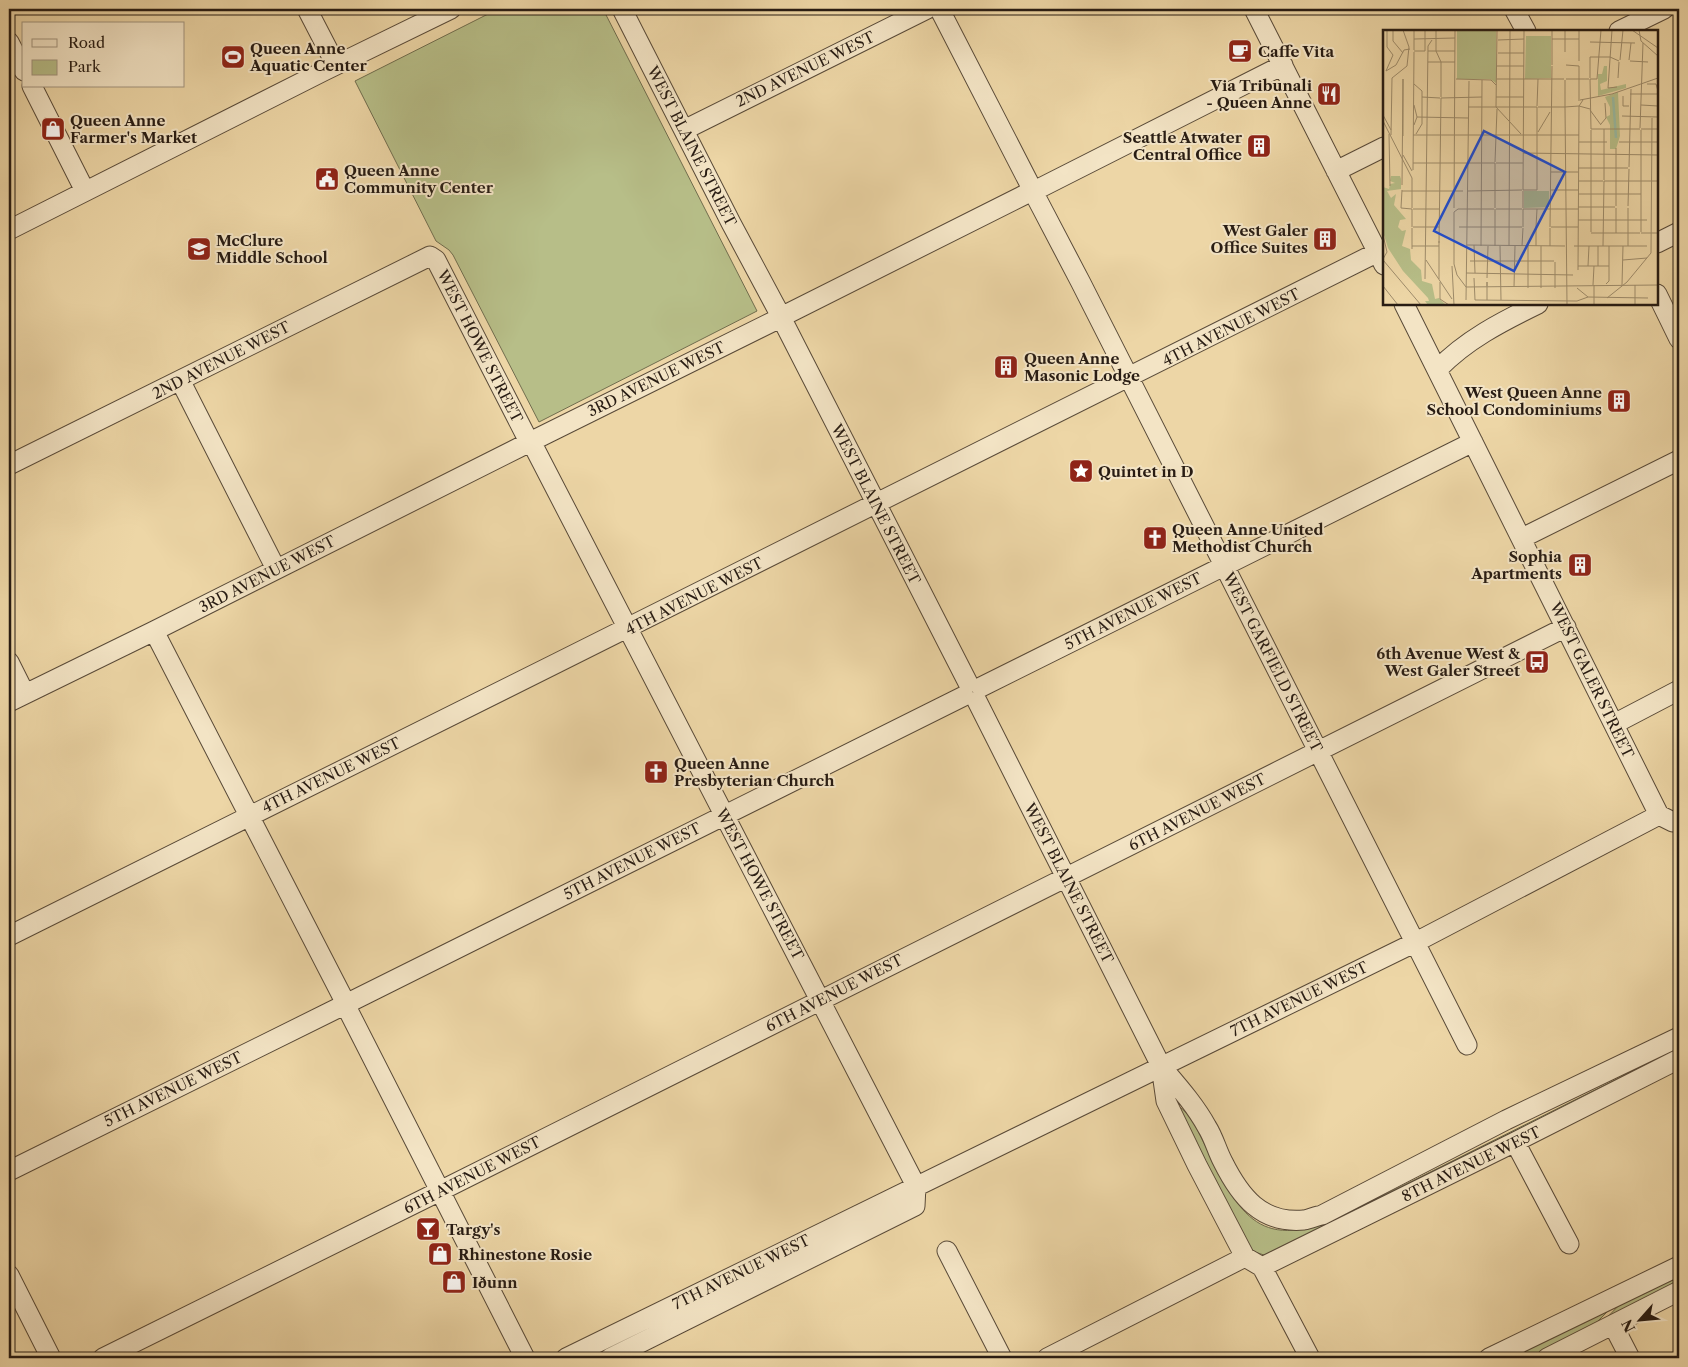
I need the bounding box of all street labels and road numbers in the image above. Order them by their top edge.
street label: 2ND AVENUE WEST [732,27,878,111]
street label: WEST BLAINE STREET [643,62,741,230]
street label: WEST HOWE STREET [433,265,527,426]
street label: 4TH AVENUE WEST [1159,284,1304,370]
street label: 2ND AVENUE WEST [149,317,294,403]
street label: 3RD AVENUE WEST [584,337,729,421]
street label: WEST BLAINE STREET [827,420,925,588]
street label: 3RD AVENUE WEST [196,531,339,617]
street label: 4TH AVENUE WEST [622,553,767,639]
street label: 5TH AVENUE WEST [1061,568,1205,654]
street label: WEST GARFIELD STREET [1219,568,1327,756]
street label: WEST GALER STREET [1546,598,1638,762]
street label: 4TH AVENUE WEST [259,733,404,817]
street label: 6TH AVENUE WEST [1125,769,1270,855]
street label: WEST BLAINE STREET [1020,799,1118,967]
street label: WEST HOWE STREET [711,804,808,964]
street label: 5TH AVENUE WEST [560,818,704,904]
street label: 6TH AVENUE WEST [762,950,907,1036]
street label: 7TH AVENUE WEST [1227,957,1372,1041]
street label: 5TH AVENUE WEST [101,1047,246,1131]
street label: 8TH AVENUE WEST [1398,1122,1544,1206]
street label: 6TH AVENUE WEST [400,1132,545,1218]
street label: 7TH AVENUE WEST [669,1230,814,1314]

